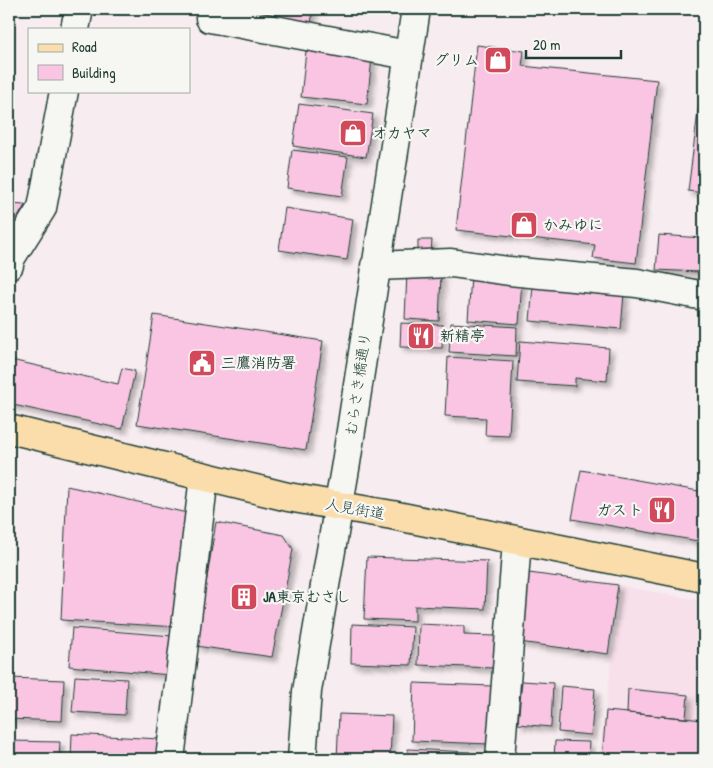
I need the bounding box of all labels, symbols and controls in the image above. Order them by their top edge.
legend [28,28,190,92]
scale bar [526,28,620,60]
text: 20 m [533,34,560,55]
text: Road [72,36,97,57]
shop icon: グリム [483,45,513,75]
place label: グリム [434,49,479,70]
text: Building [72,62,116,83]
shop icon: オカヤマ [338,118,368,148]
place label: オカヤマ [372,122,432,143]
shop icon: かみゆに [509,210,539,240]
place label: かみゆに [543,214,603,235]
restaurant icon: 新精亭 [406,321,436,351]
place label: 新精亭 [440,325,485,346]
street label: むらさき橋通り [340,331,375,437]
public building icon: 三鷹消防署 [187,348,217,378]
place label: 三鷹消防署 [221,352,296,373]
street label: 人見街道 [324,493,386,524]
restaurant icon: ガスト [647,495,677,525]
place label: ガスト [596,499,643,520]
building icon: JA東京むさし [229,582,259,612]
place label: JA東京むさし [263,586,351,607]

